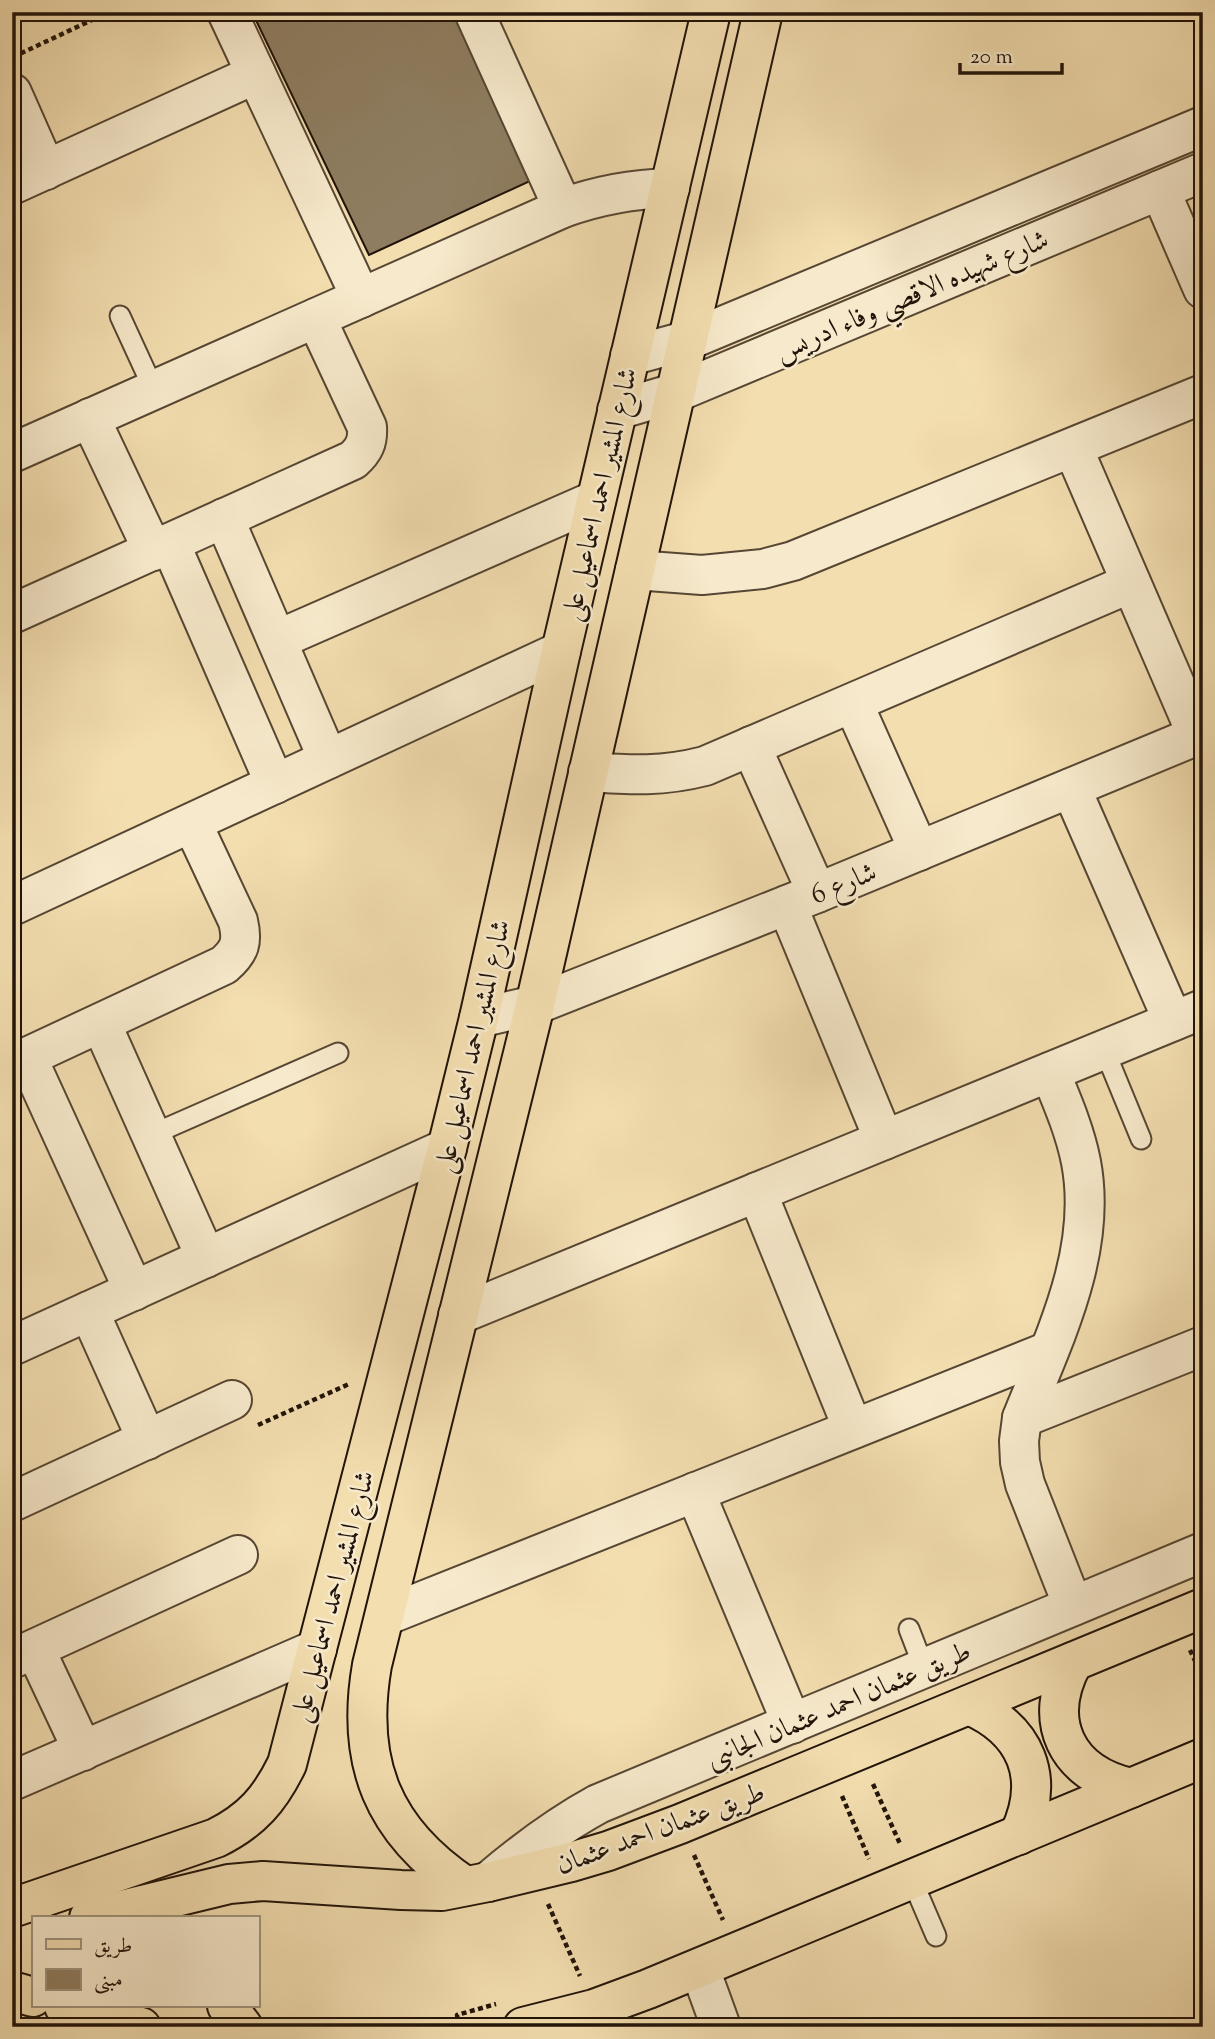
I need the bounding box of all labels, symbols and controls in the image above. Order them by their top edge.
scale bar [960,32,1061,76]
text: 20 m [970,43,1013,73]
street label: شارع شهيده الاقصي وفاء ادريس [769,221,1057,376]
street label: شارع المشير احمد اسماعيل على [552,364,651,626]
street label: شارع 6 [805,853,884,917]
street label: شارع المشير احمد اسماعيل على [425,916,524,1178]
street label: شارع المشير احمد اسماعيل على [281,1466,388,1727]
street label: طريق عثمان احمد عثمان الجانبى [700,1633,978,1781]
street label: طريق عثمان احمد عثمان [551,1773,771,1886]
legend [32,1916,259,2008]
text: طريق [94,1932,132,1962]
text: مبنى [94,1966,123,1996]

